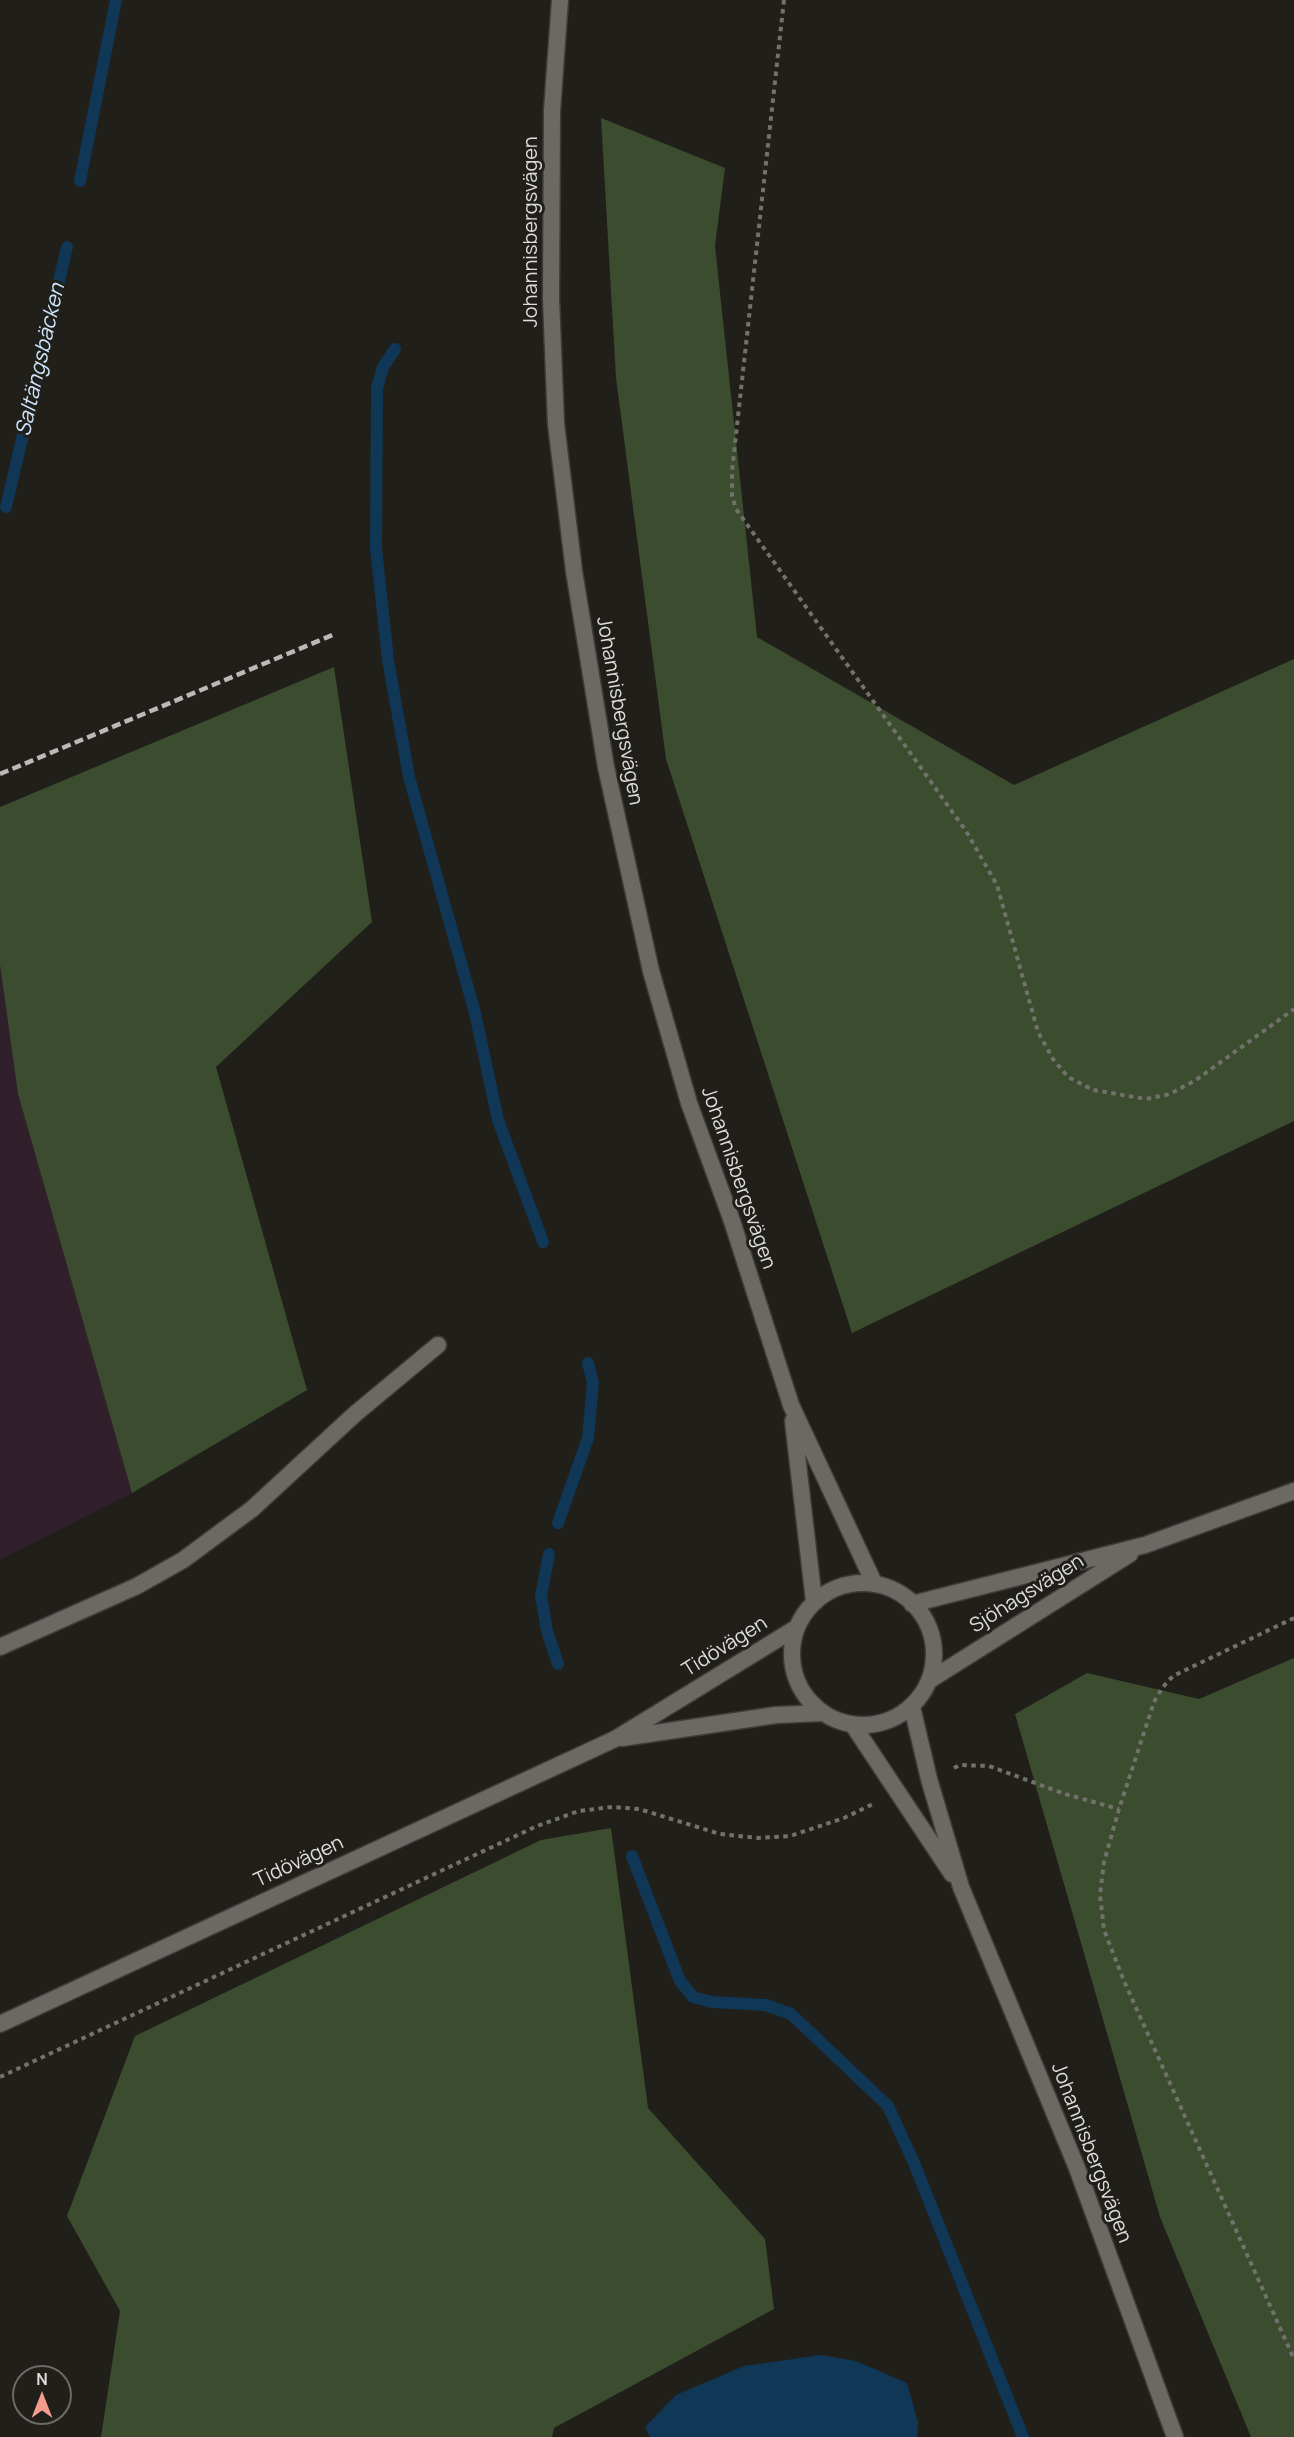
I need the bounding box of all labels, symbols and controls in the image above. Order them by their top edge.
street label: Johannisbergsvägen [519,136,543,328]
water label: Saltängsbäcken [11,281,71,439]
street label: Johannisbergsvägen [591,615,647,807]
street label: Johannisbergsvägen [696,1084,780,1272]
street label: Sjöhagsvägen [966,1549,1088,1639]
street label: Tidövägen [678,1611,772,1683]
street label: Tidövägen [251,1831,347,1893]
street label: Johannisbergsvägen [1046,2060,1136,2246]
north arrow [12,2365,72,2425]
text: N [36,2368,48,2390]

